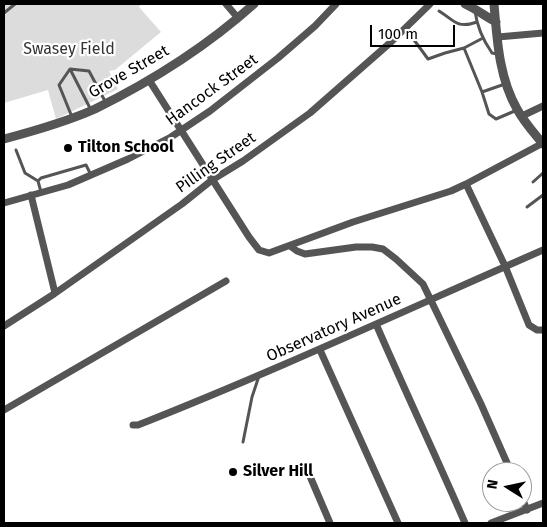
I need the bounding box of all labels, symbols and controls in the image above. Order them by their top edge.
scale bar [372,15,457,47]
text: 100 m [378,25,418,43]
park label: Swasey Field [23,40,115,60]
street label: Grove Street [86,41,172,103]
street label: Hancock Street [162,50,262,130]
street label: Pilling Street [172,128,260,198]
place label: Tilton School [78,138,174,158]
marker: Tilton School [62,142,74,154]
street label: Observatory Avenue [264,290,404,366]
place label: Silver Hill [243,462,313,482]
north arrow [482,462,532,512]
marker: Silver Hill [227,466,239,478]
text: N [484,478,502,491]

